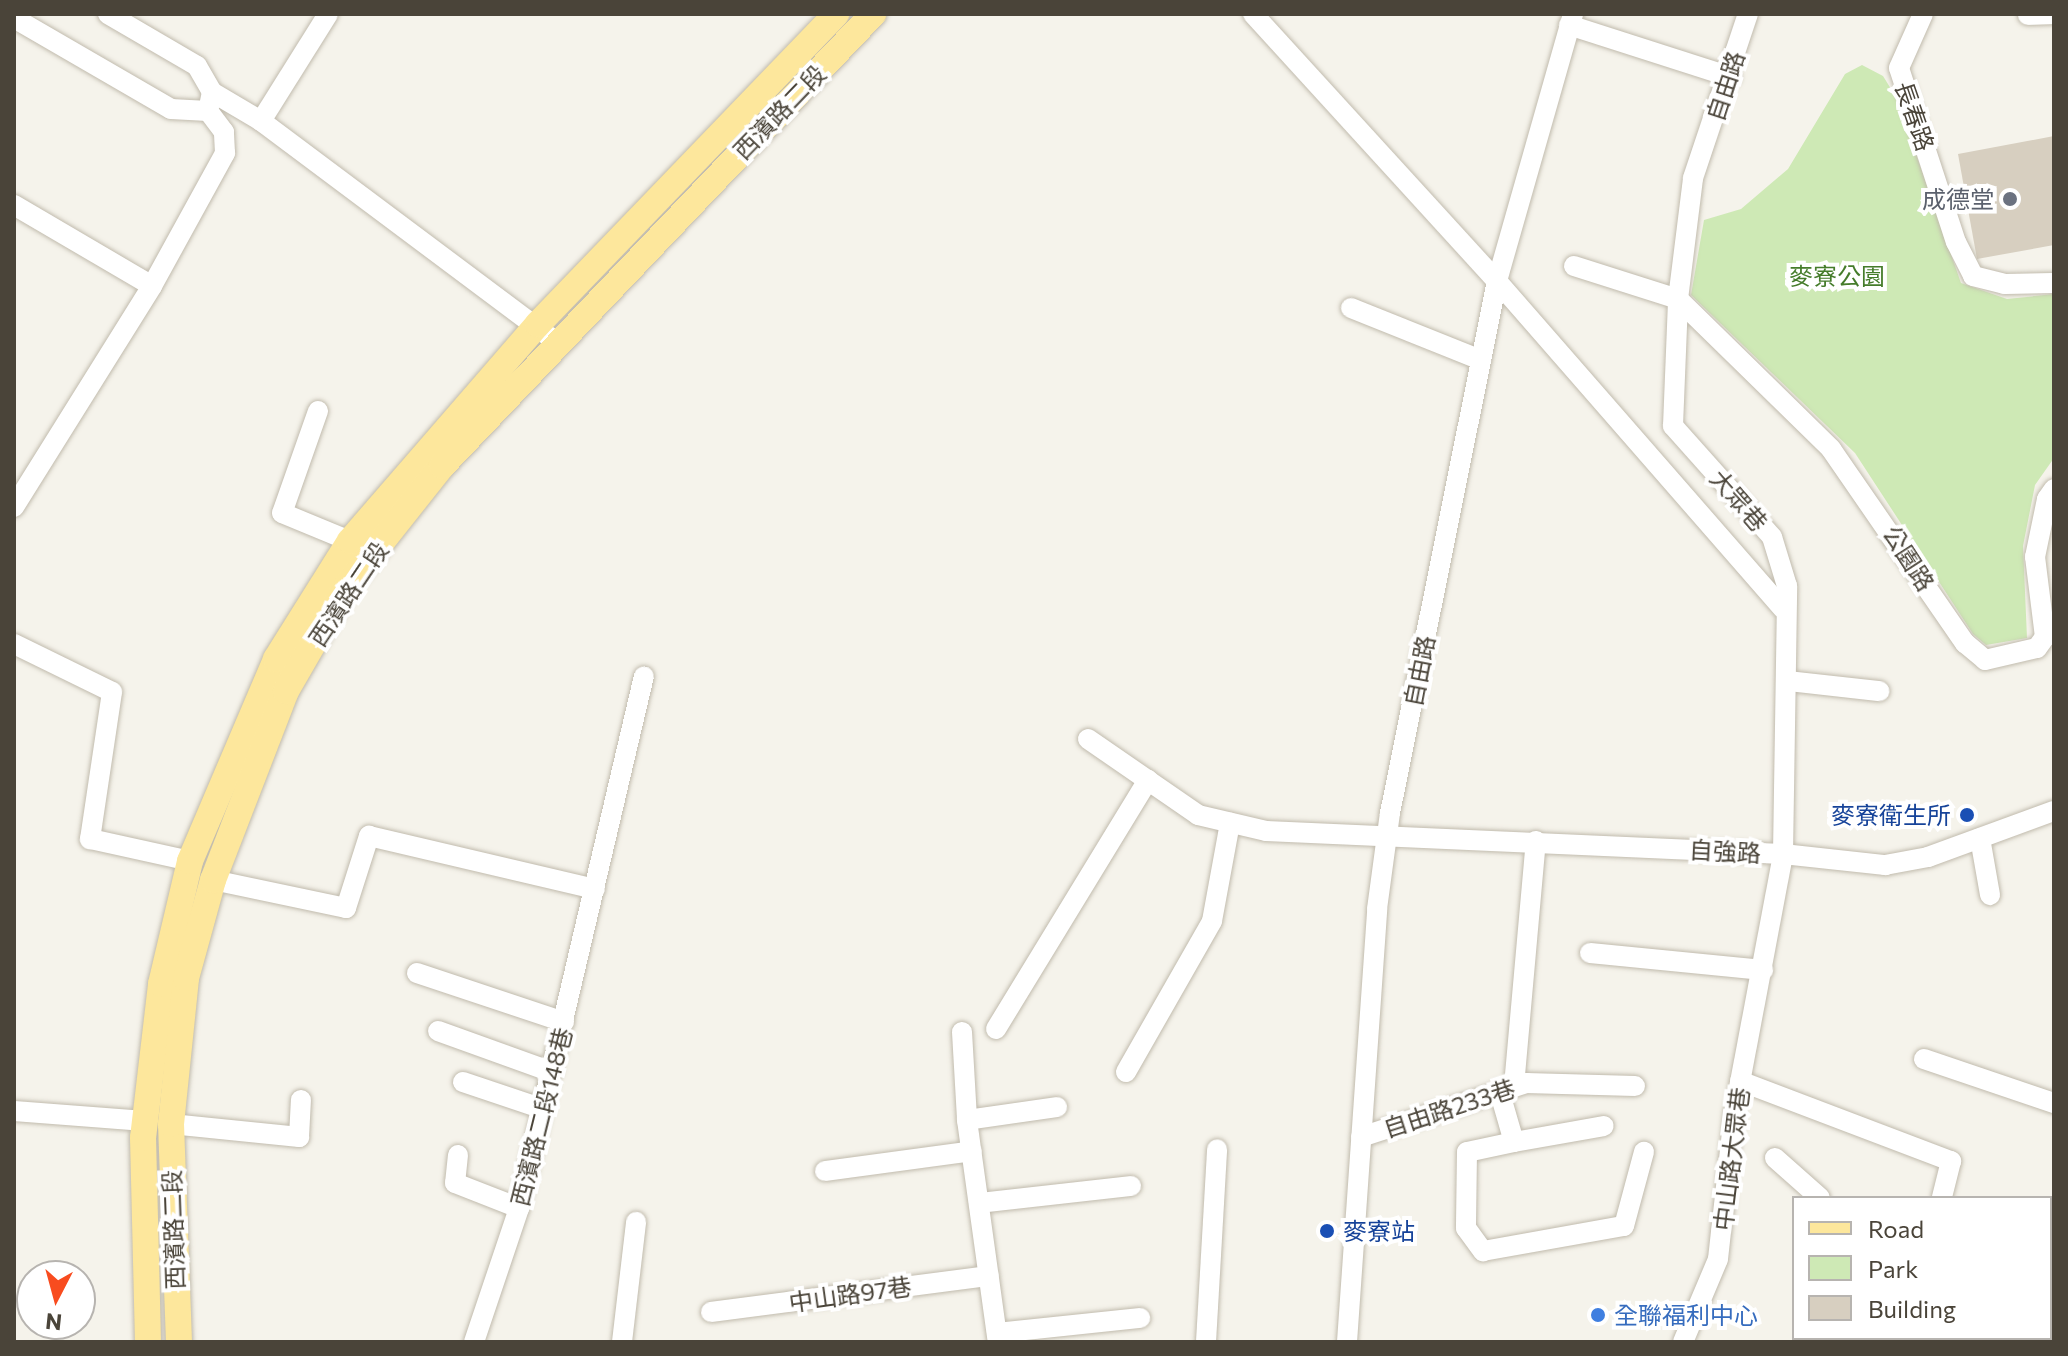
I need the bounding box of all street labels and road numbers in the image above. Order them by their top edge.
street label: 自由路 [1700,47,1750,125]
street label: 西濱路二段 [727,59,831,165]
street label: 長春路 [1890,77,1940,155]
street label: 大眾巷 [1705,463,1773,537]
street label: 公園路 [1877,520,1941,596]
street label: 西濱路二段 [303,536,393,652]
street label: 自由路 [1398,633,1440,709]
street label: 自強路 [1688,835,1762,867]
street label: 西濱路二段148巷 [505,1025,577,1209]
street label: 自由路233巷 [1380,1073,1518,1143]
street label: 中山路大眾巷 [1708,1086,1754,1232]
street label: 西濱路二段 [157,1170,189,1290]
street label: 中山路97巷 [787,1271,913,1317]

